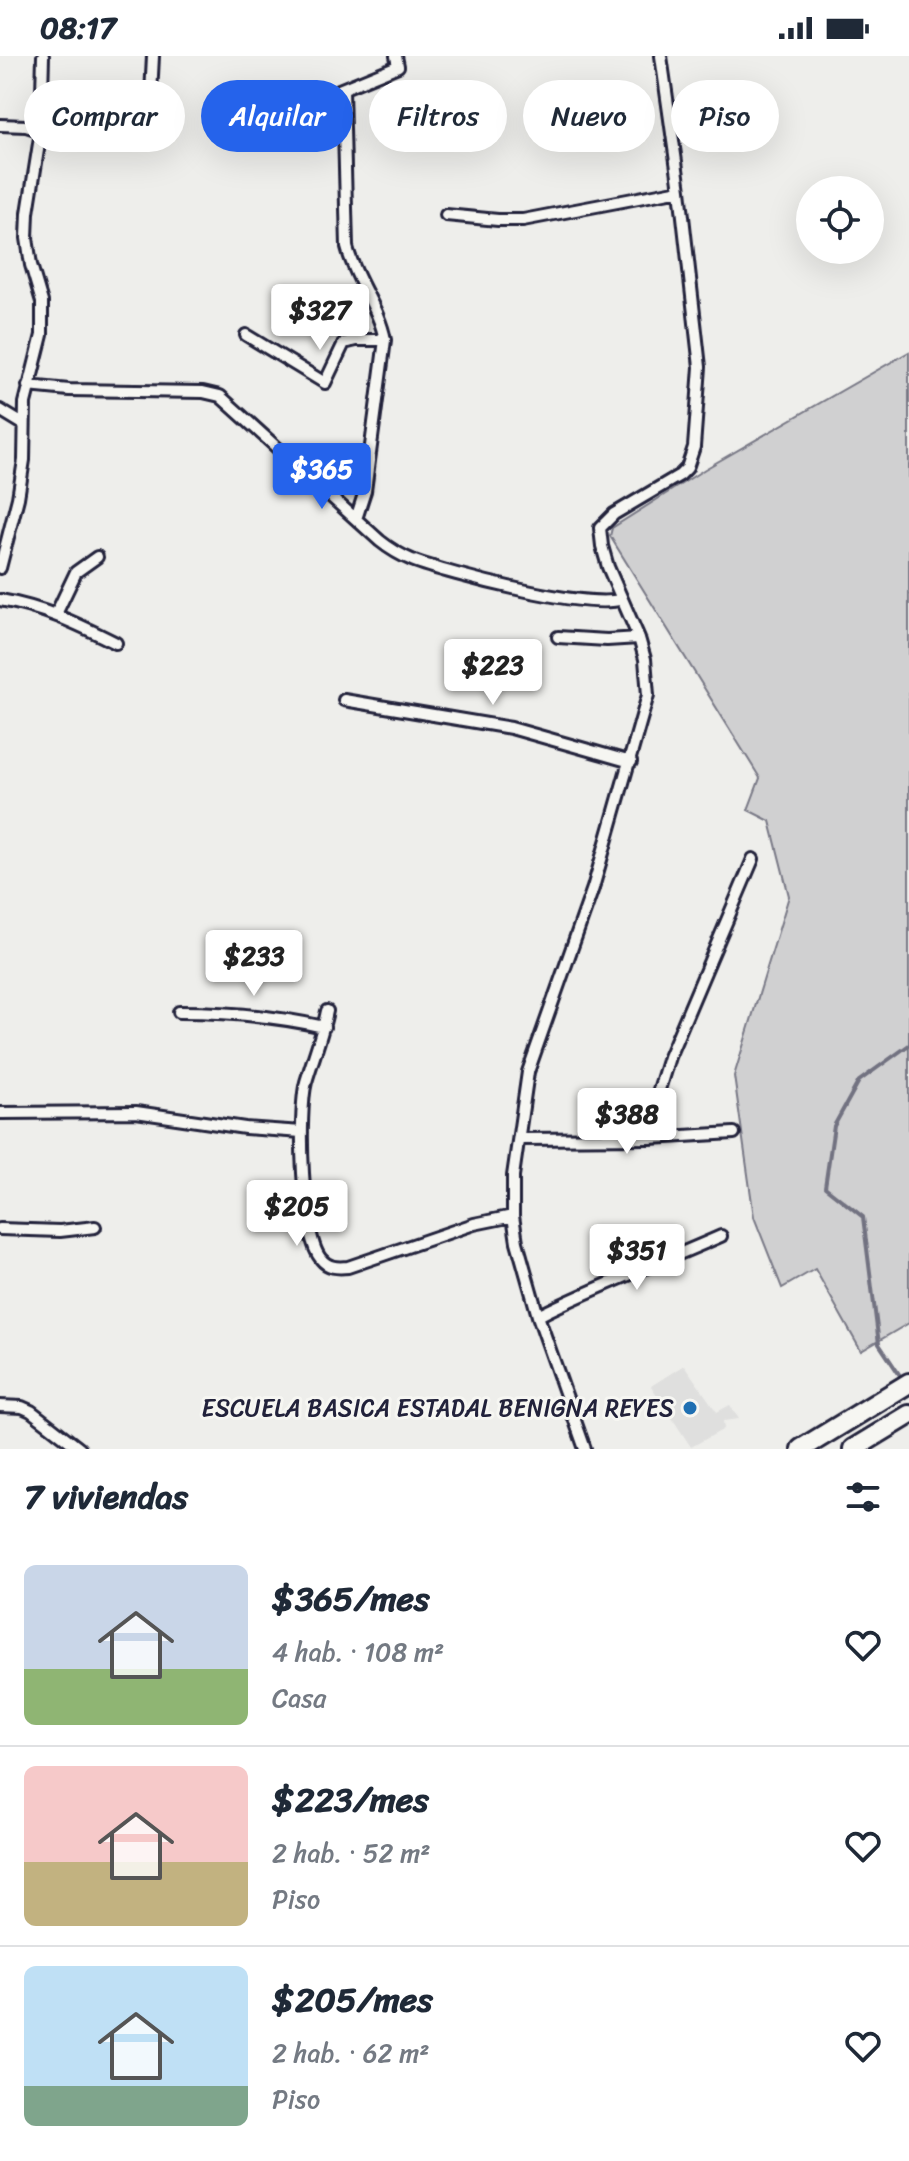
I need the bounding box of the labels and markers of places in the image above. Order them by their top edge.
pin: $327 [273,284,367,352]
pin: $365 [275,443,369,511]
pin: $223 [446,639,540,707]
pin: $233 [207,930,301,998]
pin: $388 [580,1088,674,1156]
pin: $205 [250,1180,344,1248]
pin: $351 [590,1224,684,1292]
place label: ESCUELA BASICA ESTADAL BENIGNA REYES [202,1387,674,1429]
marker: ESCUELA BASICA ESTADAL BENIGNA REYES [681,1399,699,1417]

